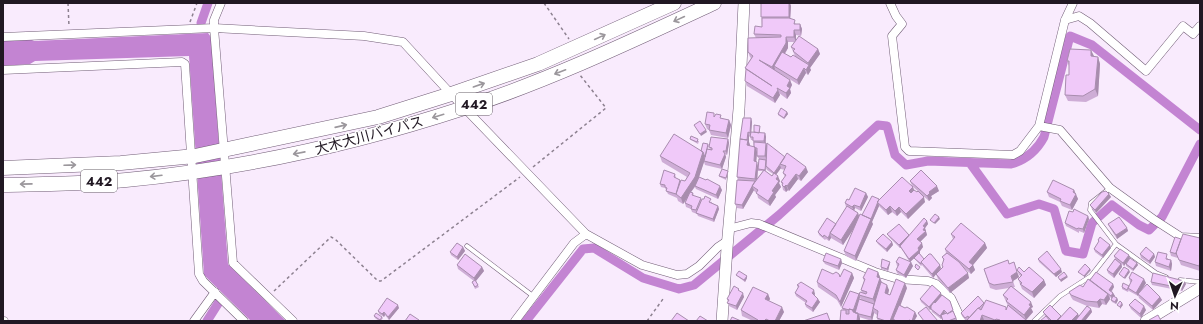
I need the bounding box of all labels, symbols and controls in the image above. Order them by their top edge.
one-way arrow [673,16,685,23]
one-way arrow [593,33,605,40]
one-way arrow [554,68,566,76]
one-way arrow [472,80,484,88]
road number: 442 [456,93,492,115]
street label: 大木大川バイパス [312,111,426,159]
one-way arrow [431,113,444,120]
one-way arrow [334,121,347,129]
one-way arrow [293,149,306,157]
one-way arrow [63,161,76,169]
road number: 442 [81,170,117,192]
one-way arrow [150,172,163,180]
one-way arrow [20,180,33,188]
north arrow [1155,276,1195,316]
text: N [1170,298,1179,314]

